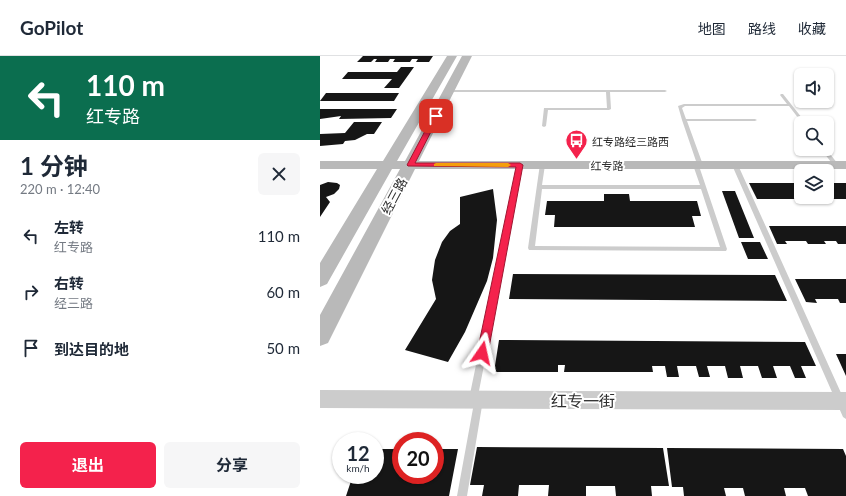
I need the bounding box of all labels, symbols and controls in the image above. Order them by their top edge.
text: GoPilot [20,16,83,39]
text: 地图 [698,20,726,37]
text: 路线 [748,20,776,37]
text: 收藏 [798,20,826,37]
text: 110 m [86,68,165,102]
map controls [794,68,834,204]
button: sound [794,68,834,108]
icon: left [20,72,72,124]
pin [419,99,453,133]
text: 红专路 [86,105,140,127]
icon: arrive [425,105,447,127]
button: search [794,116,834,156]
bus stop icon: 红专路经三路西 [563,128,589,161]
place label: 红专路经三路西 [592,135,669,148]
text: 1 分钟 [20,151,88,180]
button: close [258,153,300,195]
street label: 红专路 [591,159,624,172]
button: layers [794,164,834,204]
street label: 经三路 [378,175,410,217]
text: 220 m · 12:40 [20,181,100,197]
text: 左转 [54,218,84,236]
icon: left [20,225,42,247]
text: 110 m [258,227,300,245]
text: 红专路 [54,239,93,255]
text: 右转 [54,274,84,292]
icon: right [20,281,42,303]
text: 60 m [266,283,300,301]
text: 经三路 [54,295,93,311]
position arrow [461,332,503,374]
icon: arrive [20,337,42,359]
text: 50 m [266,339,300,357]
text: 到达目的地 [54,340,129,358]
street label: 红专一街 [551,391,615,410]
speed limit sign: 20 [392,432,444,484]
text: 12 [346,441,370,465]
button: 退出 [20,442,156,488]
button: 分享 [164,442,300,488]
text: km/h [346,462,370,474]

